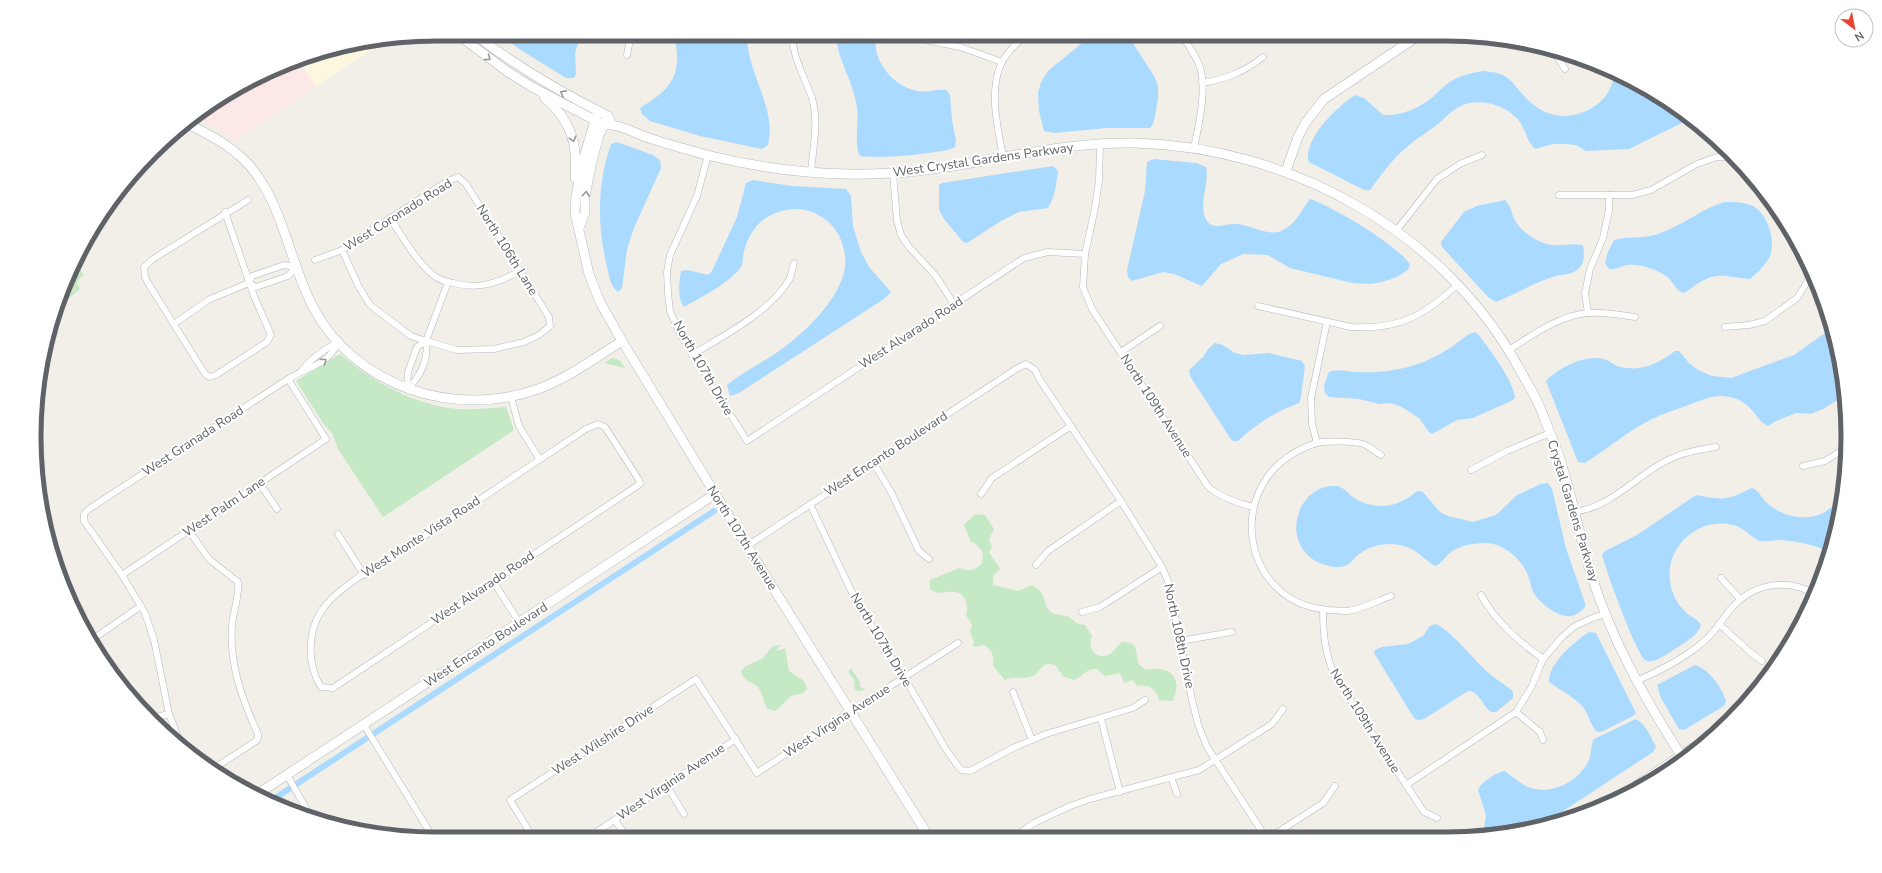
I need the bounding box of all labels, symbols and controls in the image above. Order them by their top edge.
north arrow [1834,8,1874,48]
text: N [1852,28,1867,45]
one-way arrow [484,53,491,61]
one-way arrow [560,91,567,98]
one-way arrow [568,135,577,142]
street label: West Crystal Gardens Parkway [892,138,1075,182]
street label: West Coronado Road [340,174,456,256]
one-way arrow [581,191,590,197]
street label: North 106th Lane [472,201,542,299]
street label: West Alvarado Road [855,292,967,374]
street label: North 107th Drive [669,317,737,419]
street label: North 109th Avenue [1116,351,1196,461]
one-way arrow [319,358,326,365]
street label: West Granada Road [139,401,247,481]
street label: West Encanto Boulevard [821,407,951,501]
street label: Crystal Gardens Parkway [1543,438,1603,585]
street label: West Palm Lane [179,473,269,541]
street label: North 107th Avenue [703,482,781,594]
street label: West Monte Vista Road [358,492,484,582]
street label: West Alvarado Road [428,547,538,629]
street label: North 108th Drive [1159,582,1199,690]
street label: North 107th Drive [846,590,916,690]
street label: West Encanto Boulevard [421,598,551,692]
street label: North 109th Avenue [1326,665,1404,777]
street label: West Virgina Avenue [780,680,894,762]
street label: West Wilshire Drive [549,700,657,780]
street label: West Virginia Avenue [613,739,729,825]

